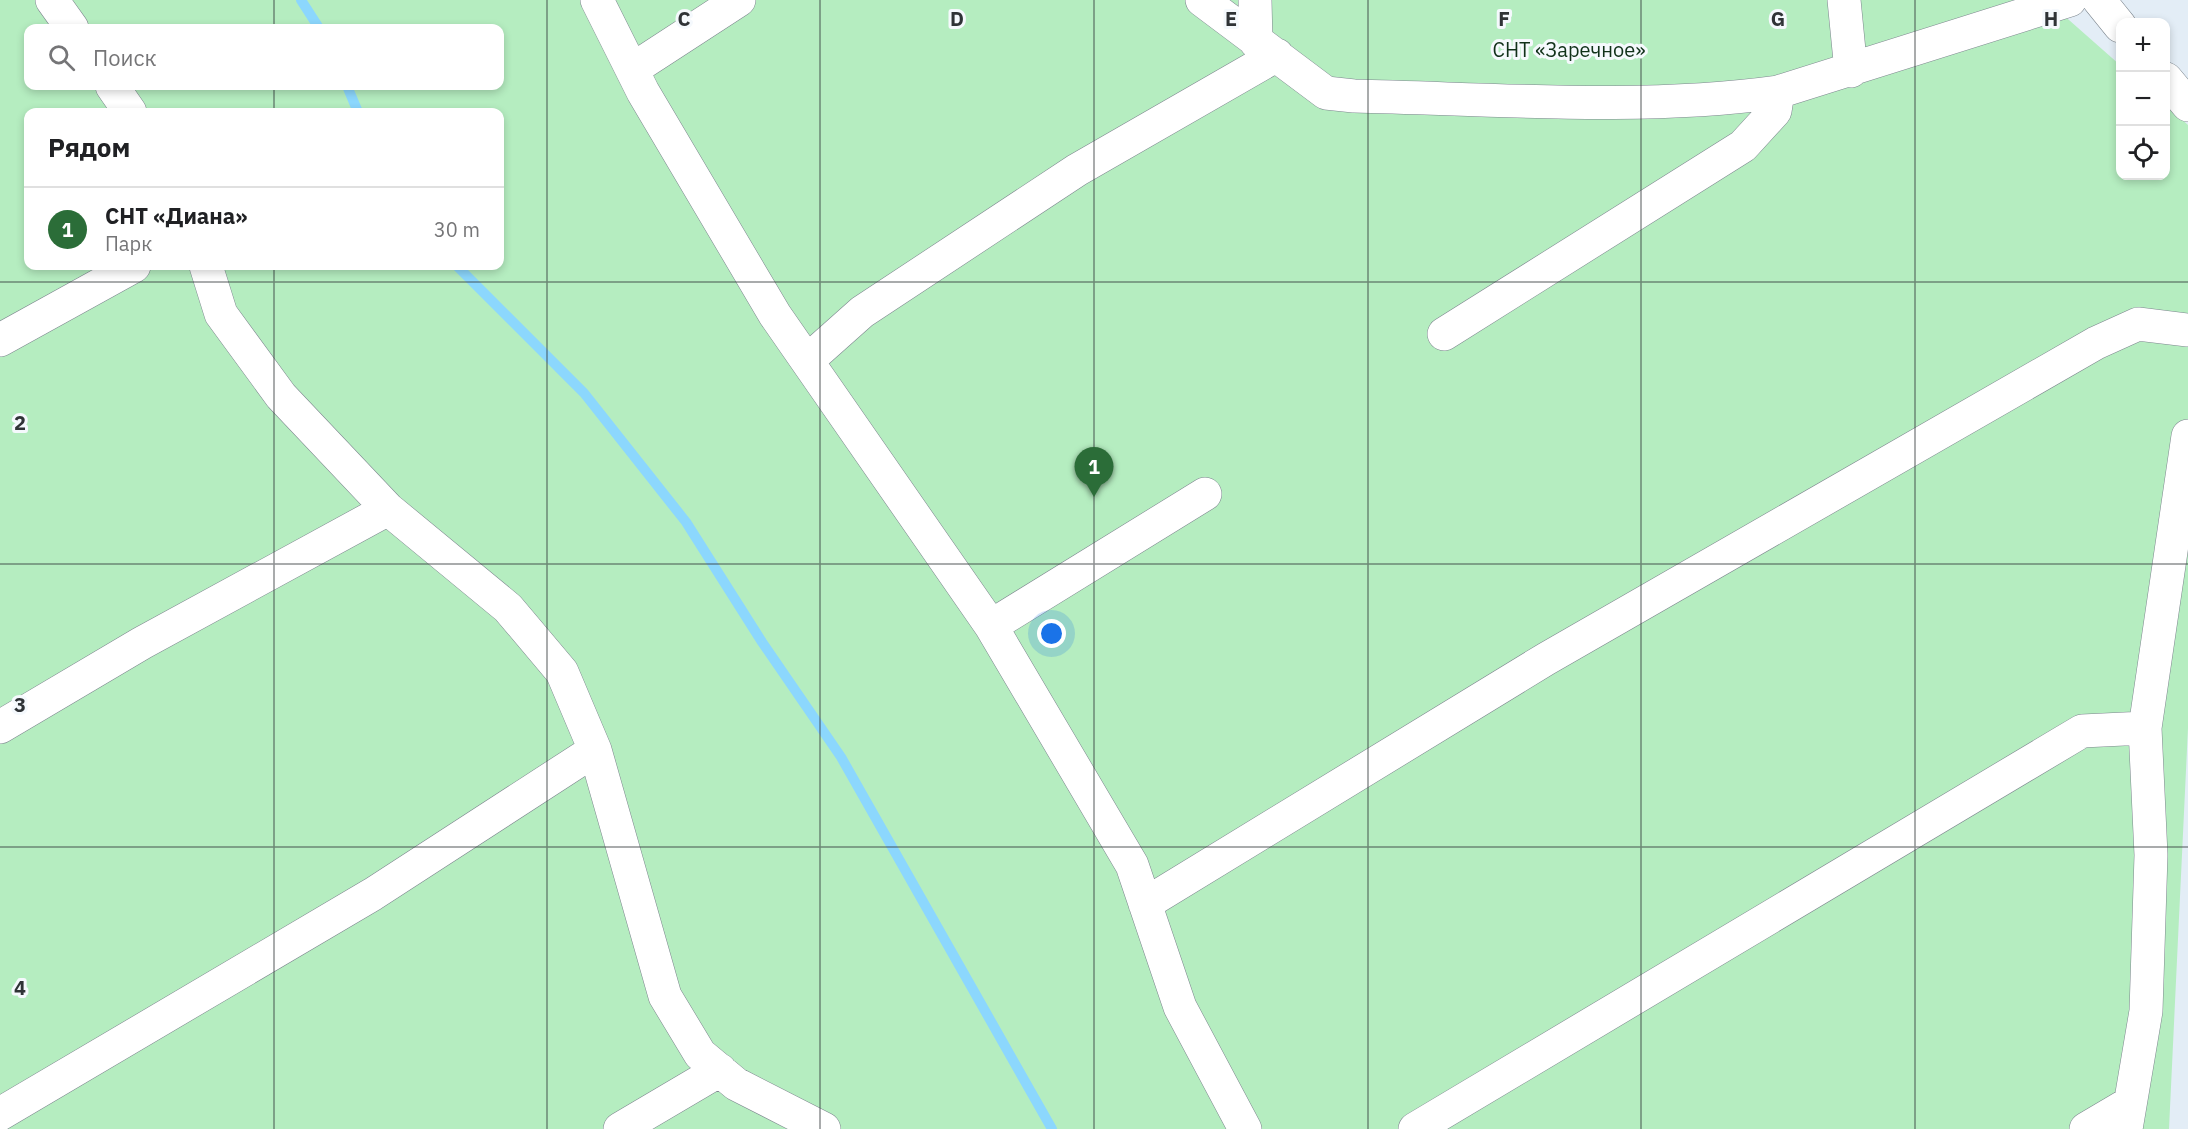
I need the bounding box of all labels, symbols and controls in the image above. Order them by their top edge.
text: C [677,5,691,32]
text: D [950,5,964,32]
text: E [1225,5,1237,32]
text: F [1498,5,1510,32]
text: G [1771,5,1785,32]
text: H [2044,5,2058,32]
map controls [2116,18,2170,180]
button: + [2116,18,2170,72]
search box [24,24,504,90]
park label: СНТ «Заречное» [1493,36,1645,63]
icon: search [45,41,78,74]
text: Поиск [93,43,157,72]
button: − [2116,72,2170,126]
button: locate [2116,126,2170,180]
text: Рядом [48,130,130,164]
text: СНТ «Диана» [105,201,248,230]
text: 1 [62,216,74,243]
text: 30 m [434,216,480,243]
text: Парк [105,230,152,257]
text: 2 [14,409,26,436]
pin: 1 [1074,448,1114,497]
your location [1037,619,1066,648]
text: 3 [14,691,26,718]
text: 4 [14,974,26,1001]

